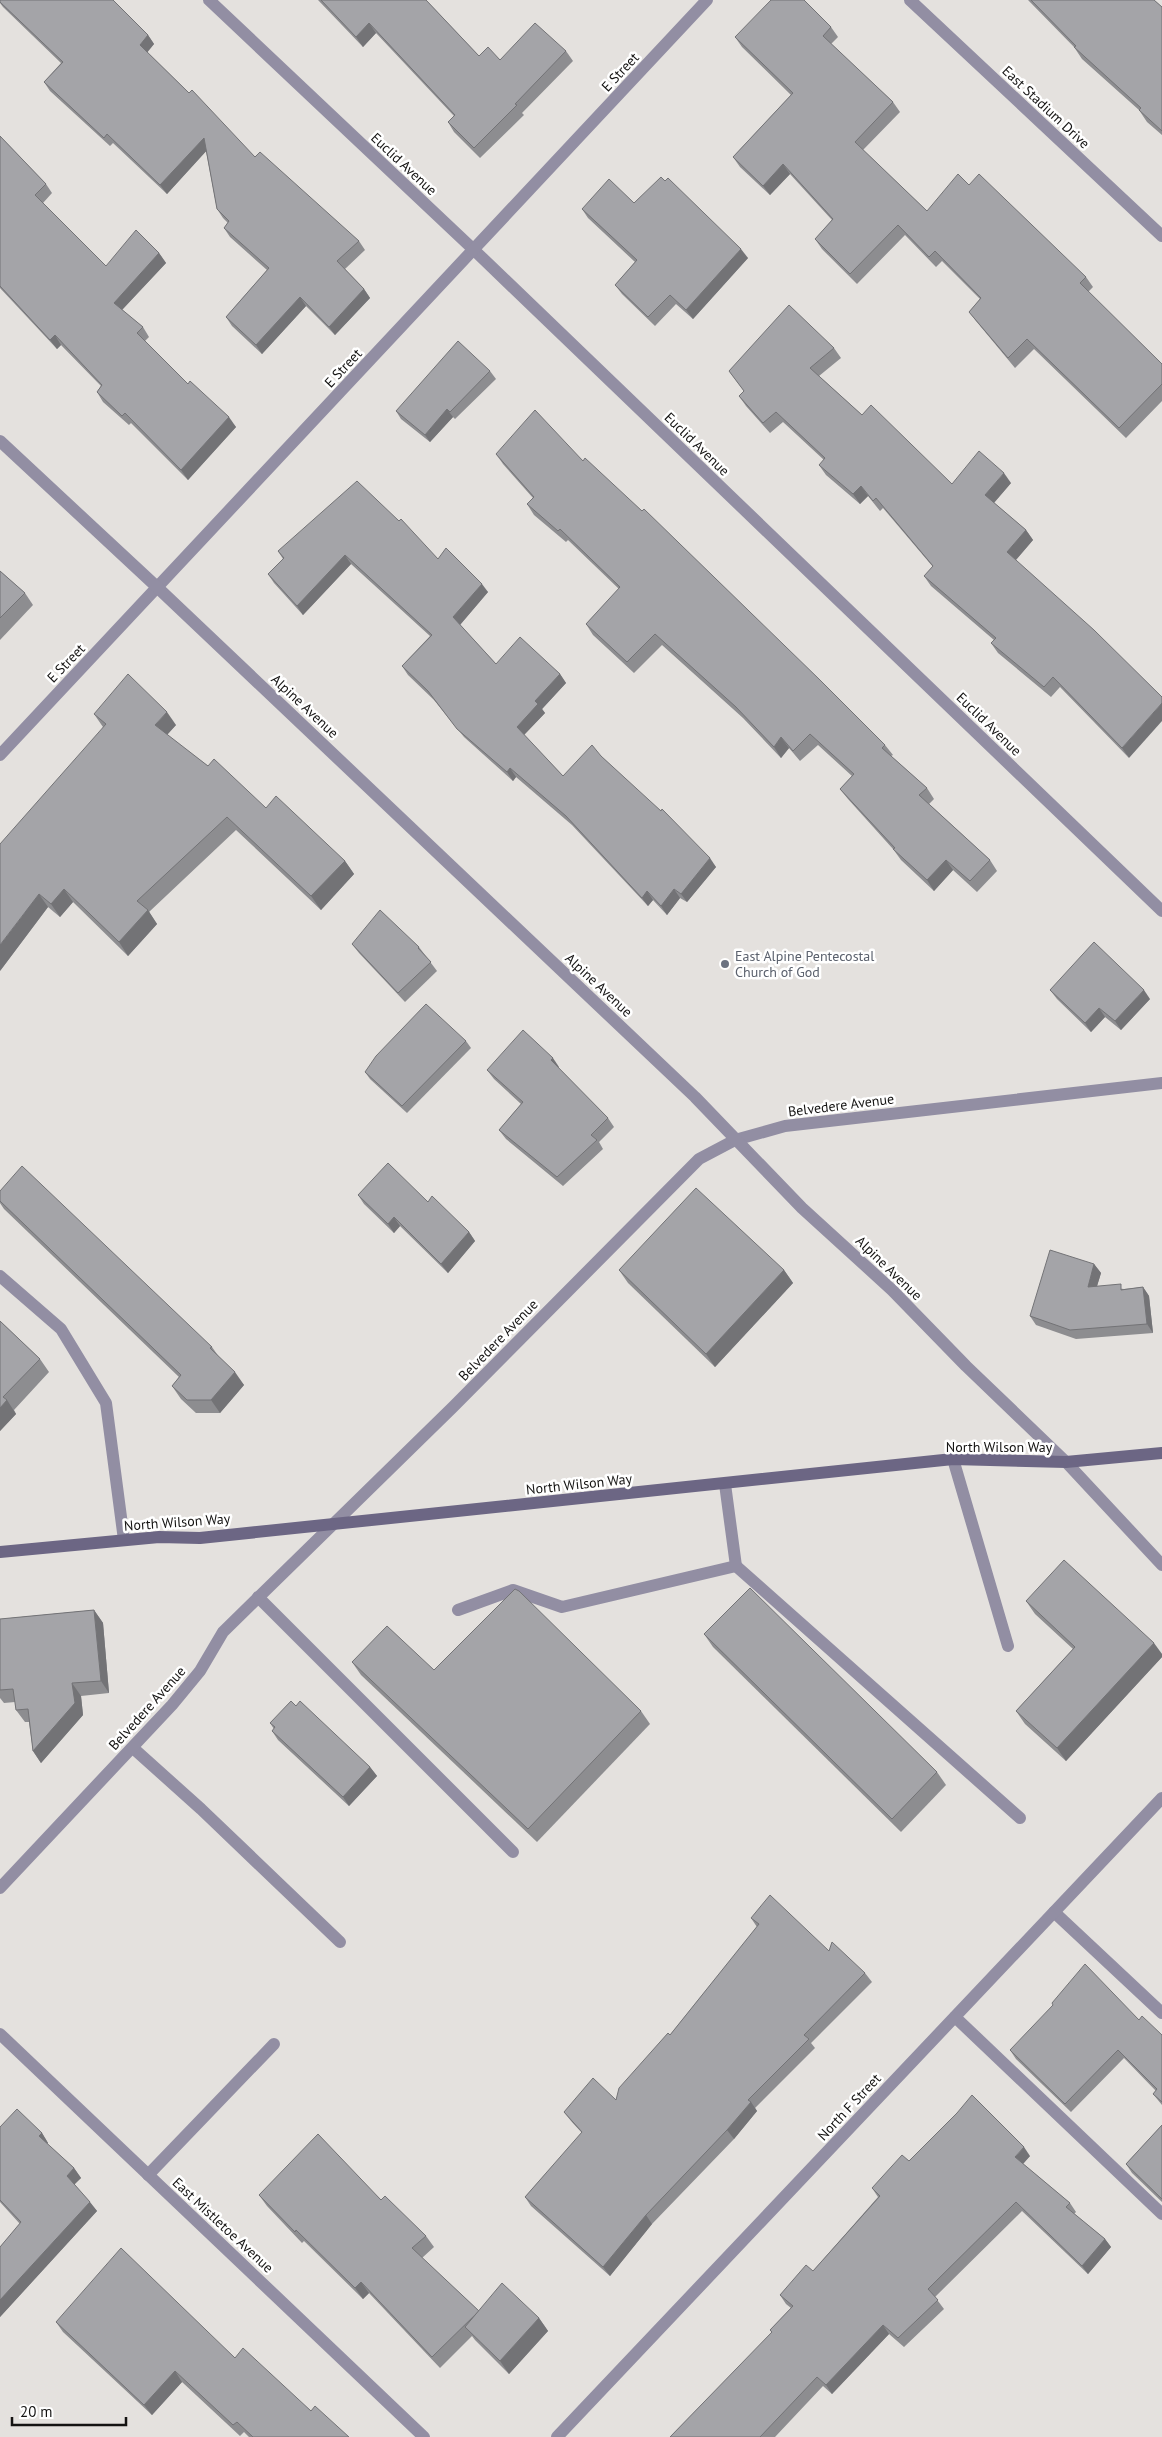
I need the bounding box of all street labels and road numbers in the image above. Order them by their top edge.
street label: E Street [597,48,643,95]
street label: East Stadium Drive [998,62,1094,152]
street label: Euclid Avenue [367,129,441,199]
street label: E Street [320,344,366,391]
street label: Euclid Avenue [661,408,733,480]
street label: E Street [43,640,89,686]
street label: Alpine Avenue [268,670,342,742]
street label: Euclid Avenue [953,688,1025,760]
street label: Alpine Avenue [562,949,636,1021]
street label: Belvedere Avenue [787,1090,895,1120]
street label: Alpine Avenue [852,1232,926,1304]
street label: Belvedere Avenue [454,1295,542,1385]
street label: North Wilson Way [946,1438,1053,1456]
street label: North Wilson Way [525,1469,633,1499]
street label: North Wilson Way [123,1509,231,1535]
street label: Belvedere Avenue [105,1662,189,1754]
street label: North F Street [813,2070,885,2144]
street label: East Mistletoe Avenue [169,2174,277,2276]

